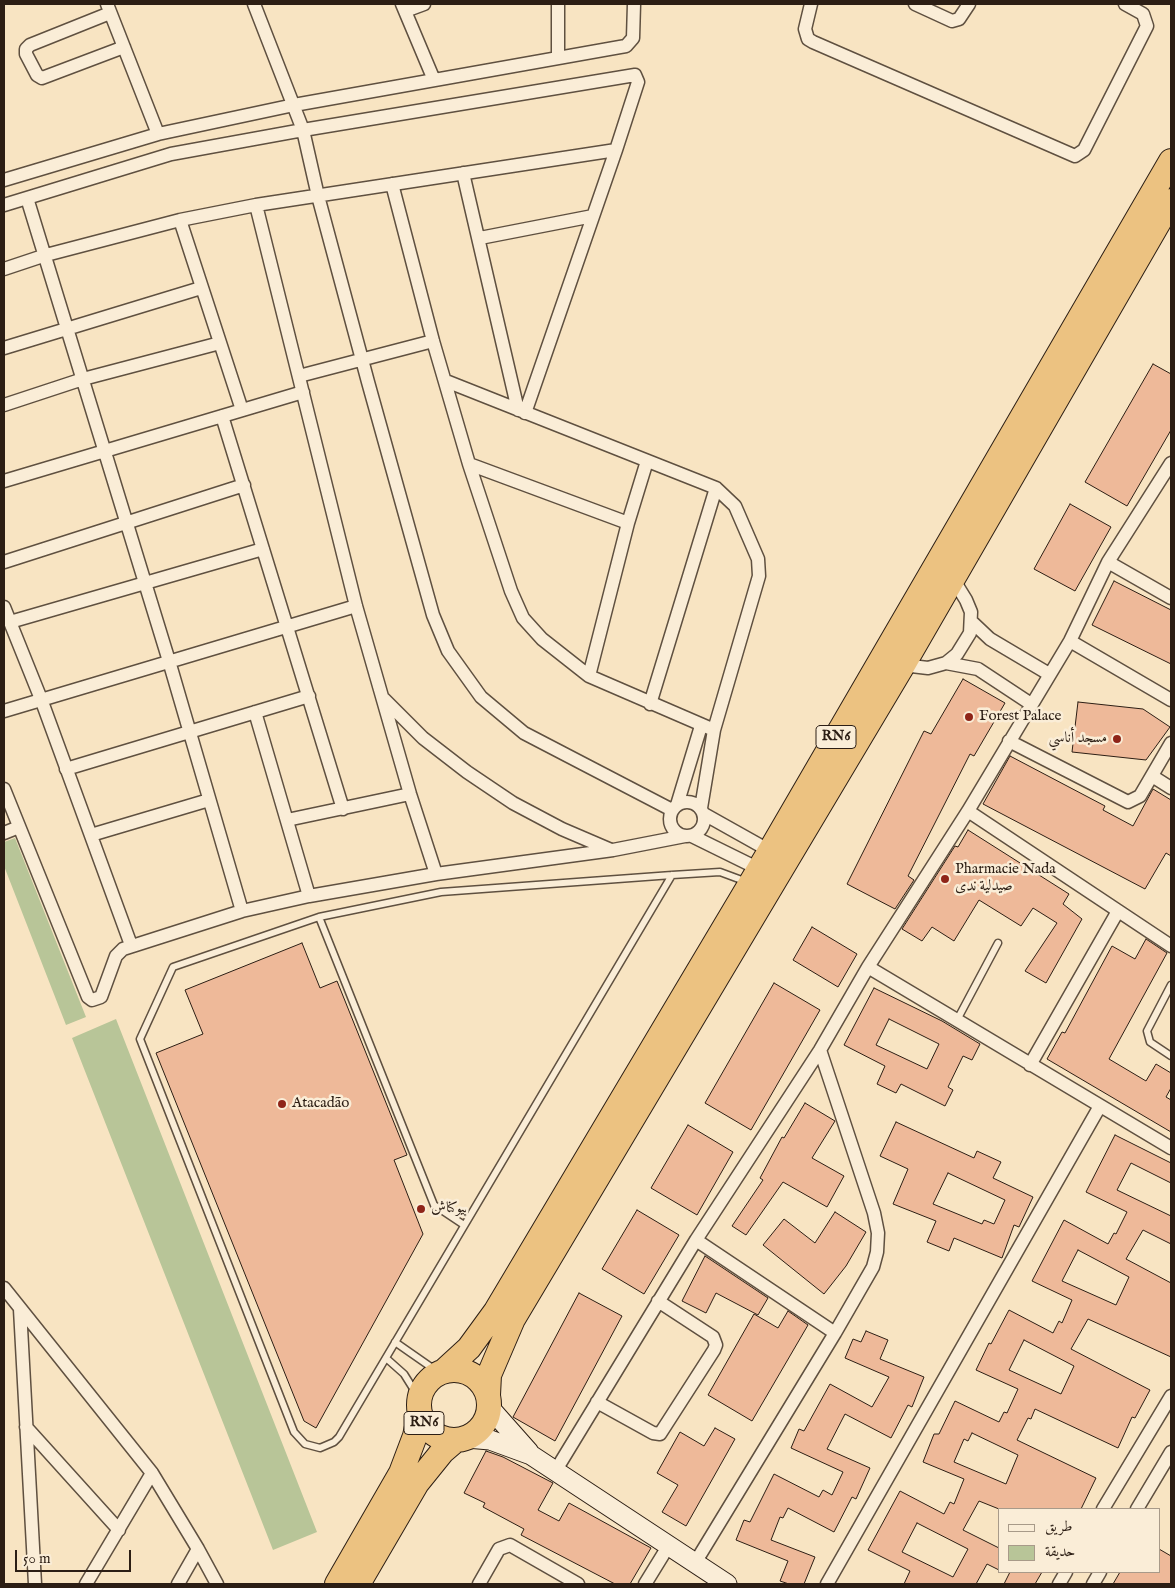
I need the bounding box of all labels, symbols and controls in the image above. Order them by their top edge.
place label: Forest Palace [979,708,1061,726]
marker: Forest Palace [963,711,975,723]
road number: RN6 [816,726,856,749]
place label: مسجد أناسي [1048,730,1107,748]
marker: مسجد أناسي [1111,733,1123,745]
place label: Pharmacie Nada صيدلية ندى [955,861,1056,896]
marker: Pharmacie Nada صيدلية ندى [939,873,951,885]
place label: Atacadão [292,1095,349,1113]
marker: Atacadão [276,1098,288,1110]
place label: بيوكناش [431,1200,467,1218]
marker: بيوكناش [415,1203,427,1215]
road number: RN6 [404,1412,444,1435]
legend [998,1508,1160,1573]
text: طريق [1045,1517,1072,1536]
scale bar [18,1540,134,1572]
text: حديقة [1045,1542,1075,1561]
text: 50 m [23,1549,51,1568]

